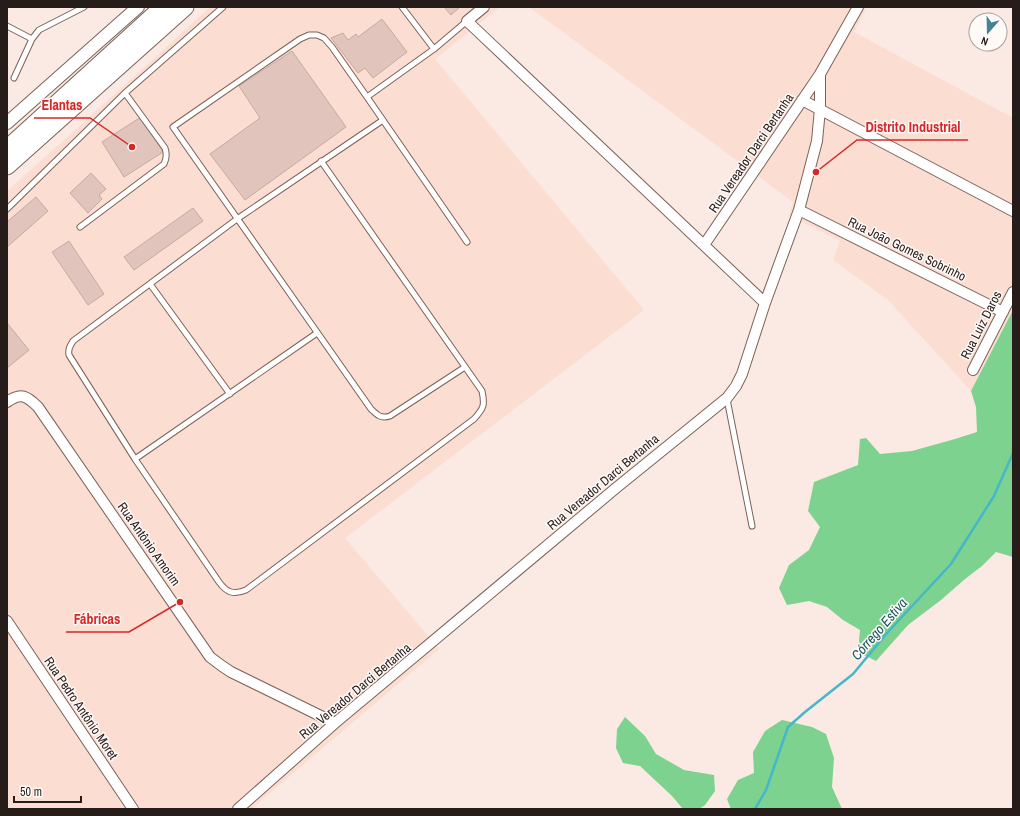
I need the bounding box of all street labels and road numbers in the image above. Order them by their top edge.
street label: Rua Vereador Darci Bertanha [705,90,797,216]
street label: Rua João Gomes Sobrinho [845,213,969,285]
street label: Rua Luiz Daros [957,288,1005,362]
street label: Rua Vereador Darci Bertanha [544,430,662,534]
street label: Rua Antônio Amorim [114,499,184,589]
street label: Rua Vereador Darci Bertanha [296,639,414,743]
street label: Rua Pedro Antônio Moret [40,653,122,763]

